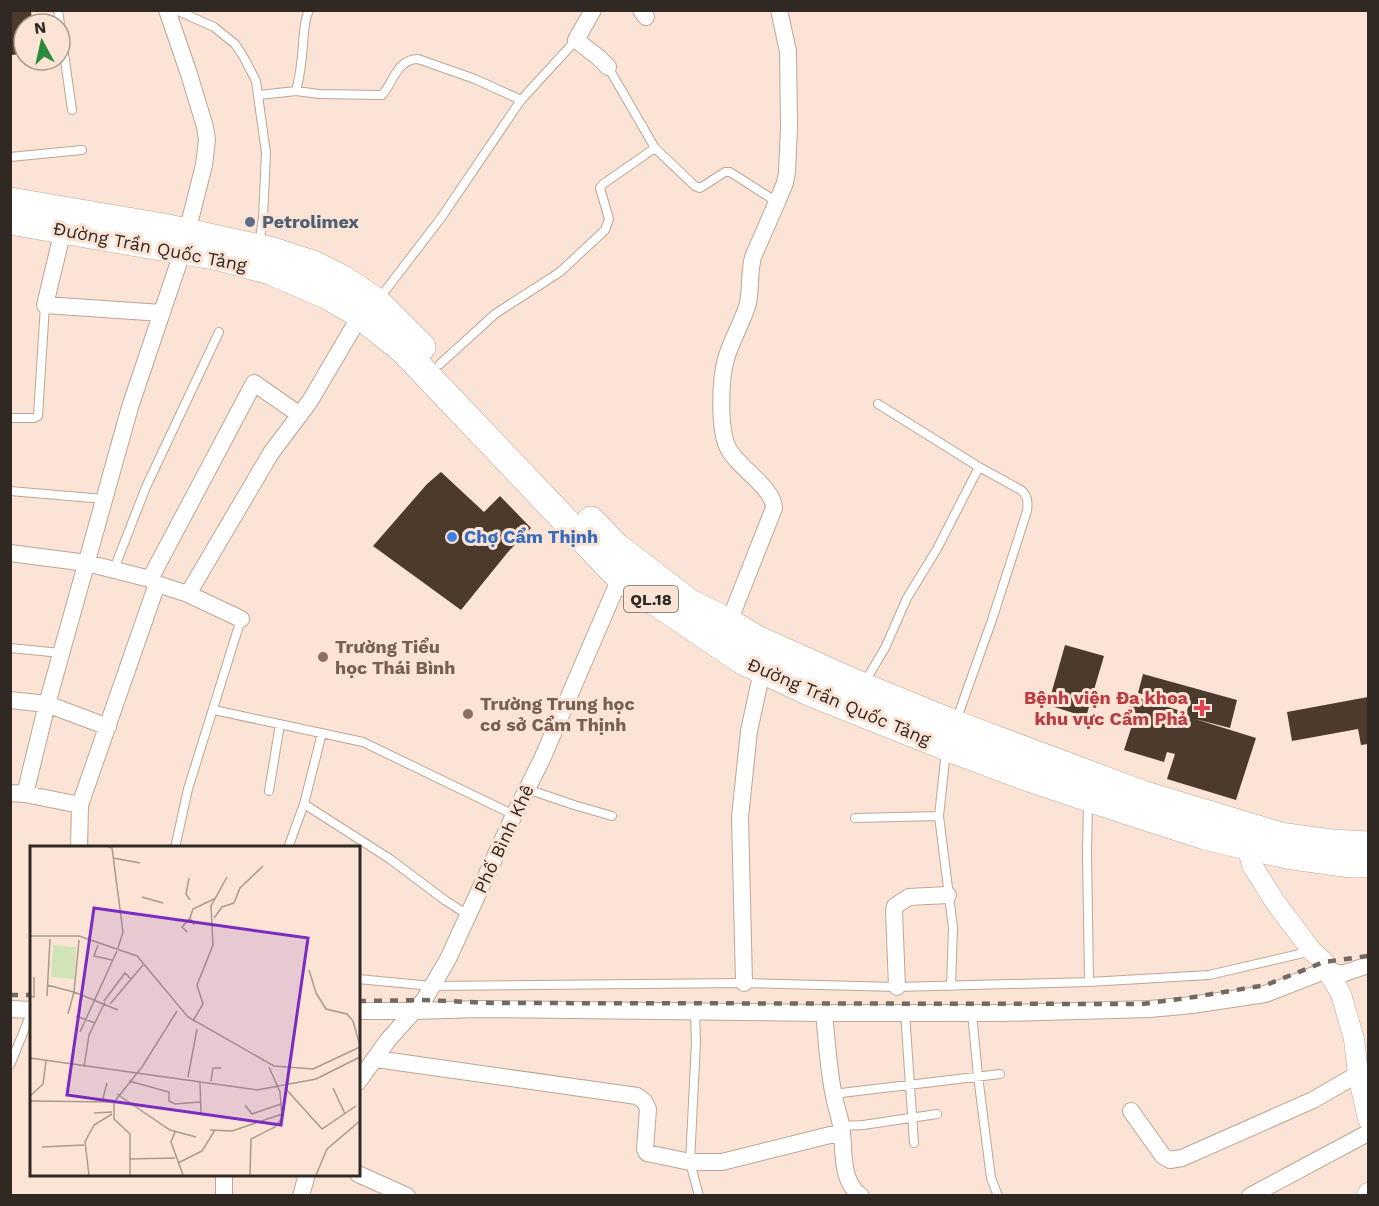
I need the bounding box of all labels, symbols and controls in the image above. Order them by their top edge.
north arrow [12,12,72,72]
text: N [33,17,47,38]
place label: Petrolimex [262,211,359,232]
marker: Petrolimex [243,215,257,229]
street label: Đường Trần Quốc Tảng [52,217,249,276]
place label: Chợ Cẩm Thịnh [464,526,598,547]
marker: Chợ Cẩm Thịnh [445,530,459,544]
road number: QL.18 [624,586,678,612]
place label: Trường Tiểu học Thái Bình [335,636,455,678]
marker: Trường Tiểu học Thái Bình [316,650,330,664]
street label: Đường Trần Quốc Tảng [745,653,934,750]
place label: Bệnh viện Đa khoa khu vực Cẩm Phả [1024,687,1189,729]
place label: Trường Trung học cơ sở Cẩm Thịnh [480,693,635,735]
marker: Bệnh viện Đa khoa khu vực Cẩm Phả [1193,699,1211,717]
marker: Trường Trung học cơ sở Cẩm Thịnh [461,707,475,721]
street label: Phố Bình Khê [469,781,538,896]
inset map [30,846,360,1176]

